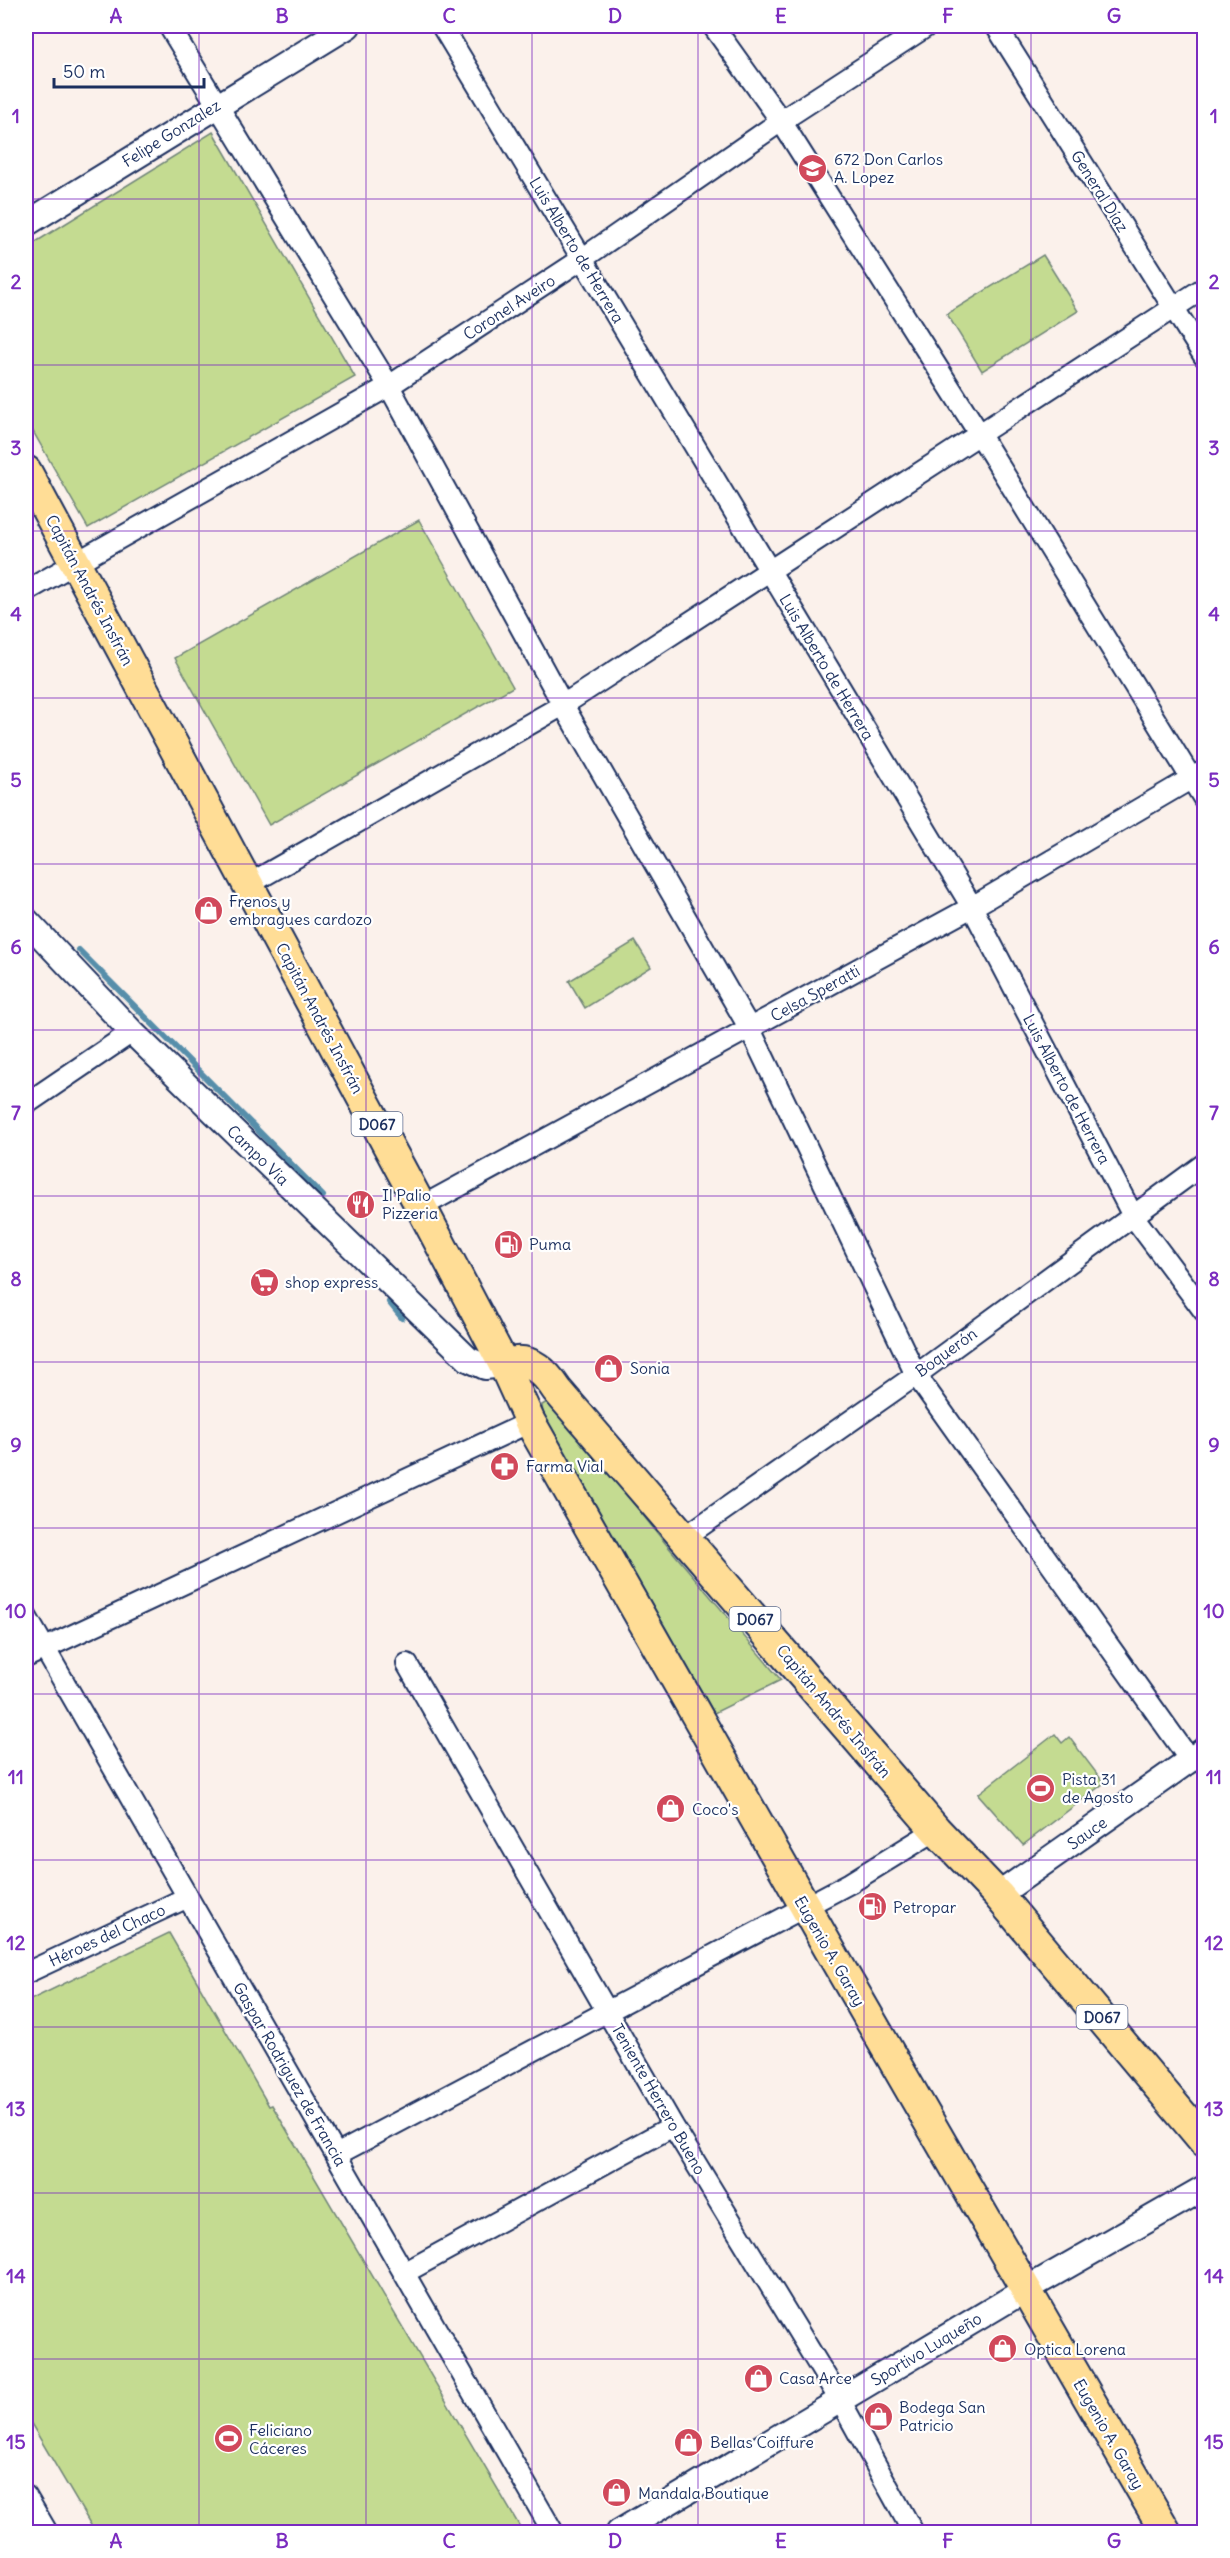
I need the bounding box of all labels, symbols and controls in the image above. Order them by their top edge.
text: A [110,3,123,28]
text: B [275,3,289,28]
text: C [442,3,456,28]
text: D [608,3,622,28]
text: E [775,3,787,28]
text: F [942,3,954,28]
text: G [1107,3,1121,28]
scale bar [54,51,204,89]
text: 50 m [63,60,105,83]
street label: Felipe Gonzalez [118,95,224,171]
text: 1 [12,103,20,128]
text: 1 [1210,103,1218,128]
street label: General Díaz [1067,146,1133,236]
place label: 672 Don Carlos A. Lopez [834,149,943,187]
school or university icon: 672 Don Carlos A. Lopez [797,152,829,184]
street label: Luis Alberto de Herrera [525,173,629,327]
text: 2 [11,269,22,294]
text: 2 [1209,269,1220,294]
street label: Coronel Aveiro [459,270,559,344]
text: 3 [10,435,22,460]
text: 3 [1208,435,1220,460]
street label: Capitán Andrés Insfrán [42,511,138,669]
street label: Luis Alberto de Herrera [775,590,879,744]
text: 4 [10,601,22,626]
text: 4 [1208,601,1220,626]
text: 5 [10,767,22,792]
text: 5 [1208,767,1220,792]
place label: Frenos y embragues cardozo [229,891,372,929]
shop icon: Frenos y embragues cardozo [192,894,224,926]
text: 6 [10,934,22,959]
text: 6 [1208,934,1220,959]
street label: Capitán Andrés Insfrán [272,939,368,1097]
street label: Celsa Speratti [767,960,863,1026]
street label: Luis Alberto de Herrera [1019,1011,1115,1167]
text: 7 [11,1100,21,1125]
text: 7 [1209,1100,1219,1125]
road number: D067 [352,1112,403,1136]
street label: Campo Via [223,1121,293,1189]
place label: Il Palio Pizzeria [382,1185,438,1223]
restaurant icon: Il Palio Pizzeria [345,1188,377,1220]
fuel station icon: Puma [492,1228,524,1260]
place label: Puma [529,1234,571,1254]
text: 8 [10,1266,22,1291]
supermarket icon: shop express [248,1266,280,1298]
text: 8 [1208,1266,1220,1291]
place label: shop express [285,1272,378,1292]
street label: Boquerón [911,1323,981,1381]
shop icon: Sonia [593,1352,625,1384]
place label: Sonia [630,1358,670,1378]
text: 9 [10,1432,22,1457]
text: 9 [1208,1432,1220,1457]
pharmacy icon: Farma Vial [489,1450,521,1482]
place label: Farma Vial [526,1456,603,1476]
text: 10 [5,1598,27,1623]
text: 10 [1203,1598,1225,1623]
road number: D067 [730,1607,780,1631]
street label: Capitán Andrés Insfrán [772,1640,896,1782]
text: 11 [8,1764,24,1789]
text: 11 [1206,1764,1222,1789]
place label: Pista 31 de Agosto [1062,1769,1134,1807]
sports icon: Pista 31 de Agosto [1025,1772,1057,1804]
shop icon: Coco's [655,1793,687,1825]
place label: Coco's [692,1799,738,1819]
street label: Sauce [1063,1812,1111,1854]
fuel station icon: Petropar [856,1891,888,1923]
street label: Eugenio A. Garay [790,1892,870,2010]
place label: Petropar [893,1897,957,1917]
street label: Héroes del Chaco [46,1899,168,1971]
text: 12 [7,1930,25,1955]
text: 12 [1205,1930,1223,1955]
street label: Gaspar Rodriguez de Francia [229,1978,351,2170]
road number: D067 [1076,2005,1128,2029]
street label: Teniente Herrero Bueno [608,2020,710,2178]
text: 13 [6,2096,26,2121]
text: 13 [1204,2096,1224,2121]
text: 14 [6,2263,26,2288]
text: 14 [1204,2263,1224,2288]
street label: Sportivo Luqueño [867,2308,985,2390]
shop icon: Optica Lorena [987,2333,1019,2365]
place label: Optica Lorena [1024,2339,1126,2359]
shop icon: Casa Arce [742,2362,774,2394]
place label: Casa Arce [779,2368,852,2388]
street label: Eugenio A. Garay [1069,2375,1149,2493]
place label: Bodega San Patricio [899,2397,986,2435]
shop icon: Bodega San Patricio [862,2400,894,2432]
place label: Feliciano Cáceres [249,2420,312,2458]
sports icon: Feliciano Cáceres [212,2423,244,2455]
shop icon: Bellas Coiffure [673,2426,705,2458]
text: 15 [6,2429,26,2454]
text: 15 [1204,2429,1224,2454]
place label: Bellas Coiffure [710,2432,814,2452]
shop icon: Mandala Boutique [601,2477,633,2509]
place label: Mandala Boutique [638,2483,769,2503]
text: A [110,2528,123,2553]
text: B [275,2528,289,2553]
text: C [442,2528,456,2553]
text: D [608,2528,622,2553]
text: E [775,2528,787,2553]
text: F [942,2528,954,2553]
text: G [1107,2528,1121,2553]

